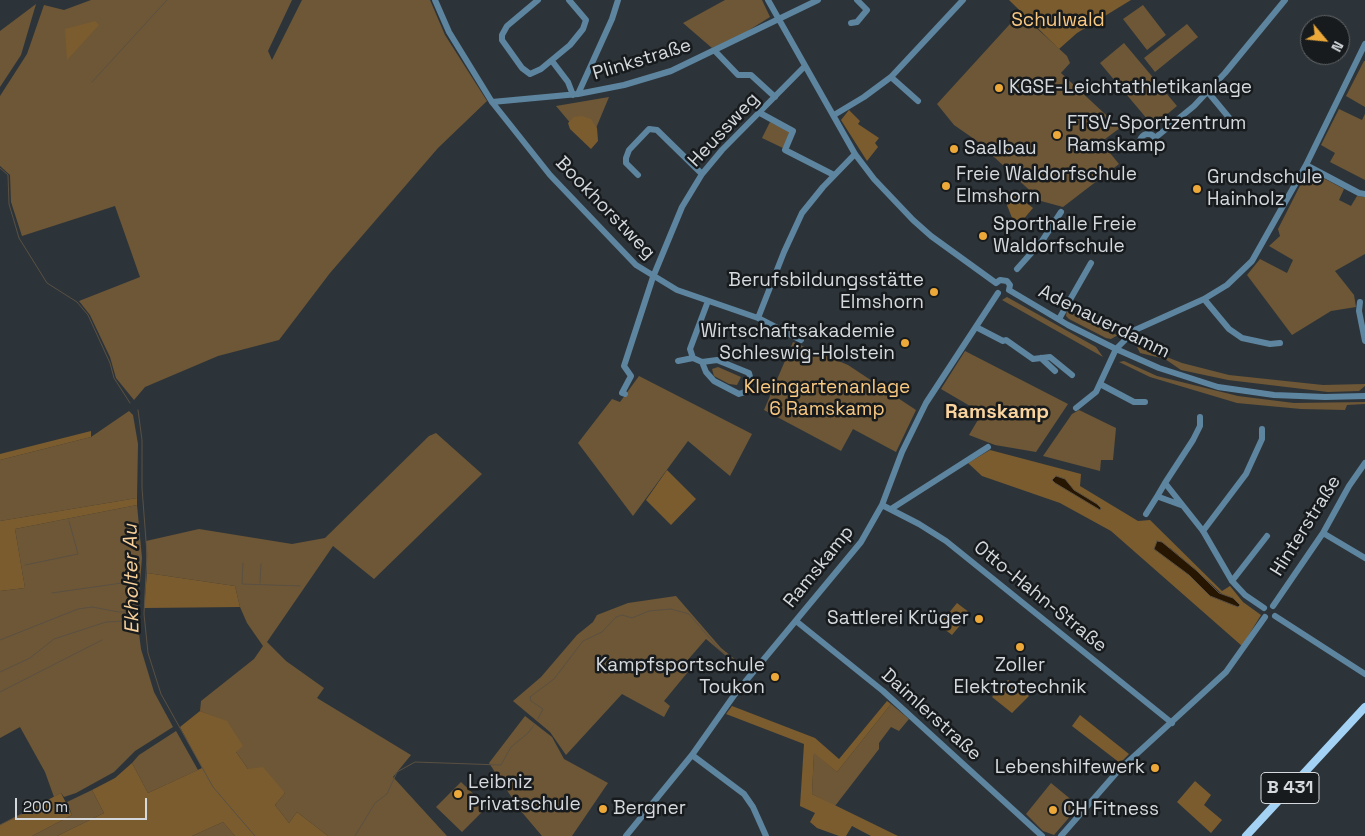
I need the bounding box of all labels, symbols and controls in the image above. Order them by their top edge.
park label: Schulwald [1011,10,1105,32]
north arrow [1300,15,1350,65]
street label: Plinkstraße [590,34,694,86]
text: N [1327,38,1348,55]
place label: KGSE-Leichtathletikanlage [1009,77,1252,99]
marker: KGSE-Leichtathletikanlage [993,82,1005,94]
street label: Heussweg [684,88,764,172]
place label: FTSV-Sportzentrum Ramskamp [1067,113,1246,157]
marker: FTSV-Sportzentrum Ramskamp [1051,129,1063,141]
place label: Saalbau [964,138,1037,160]
marker: Saalbau [948,143,960,155]
street label: Bookhorstweg [550,152,660,264]
place label: Freie Waldorfschule Elmshorn [956,164,1137,208]
place label: Grundschule Hainholz [1207,167,1323,211]
marker: Freie Waldorfschule Elmshorn [940,180,952,192]
marker: Grundschule Hainholz [1191,183,1203,195]
place label: Sporthalle Freie Waldorfschule [993,214,1137,258]
marker: Sporthalle Freie Waldorfschule [977,230,989,242]
place label: Berufsbildungsstätte Elmshorn [728,270,924,314]
street label: Adenauerdamm [1035,280,1173,364]
marker: Berufsbildungsstätte Elmshorn [928,286,940,298]
place label: Wirtschaftsakademie Schleswig-Holstein [700,321,895,365]
marker: Wirtschaftsakademie Schleswig-Holstein [899,337,911,349]
park label: Kleingartenanlage 6 Ramskamp [744,377,910,421]
district label: Ramskamp [945,401,1049,425]
street label: Hinterstraße [1266,471,1346,581]
street label: Ramskamp [779,521,859,613]
water label: Ekholter Au [119,524,145,634]
street label: Otto-Hahn-Straße [969,536,1111,658]
place label: Sattlerei Krüger [827,608,969,630]
marker: Sattlerei Krüger [973,613,985,625]
marker: Zoller Elektrotechnik [1014,641,1026,653]
place label: Kampfsportschule Toukon [596,655,765,699]
place label: Zoller Elektrotechnik [954,655,1086,699]
street label: Daimlerstraße [876,664,986,766]
marker: Kampfsportschule Toukon [769,671,781,683]
place label: Lebenshilfewerk [995,757,1145,779]
marker: Lebenshilfewerk [1149,762,1161,774]
place label: Leibniz Privatschule [468,772,581,816]
road number: B 431 [1261,772,1319,804]
scale bar [18,788,150,820]
marker: Leibniz Privatschule [452,788,464,800]
text: 200 m [23,797,68,816]
place label: Bergner [613,798,686,820]
place label: CH Fitness [1063,799,1159,821]
marker: Bergner [597,803,609,815]
marker: CH Fitness [1047,804,1059,816]

